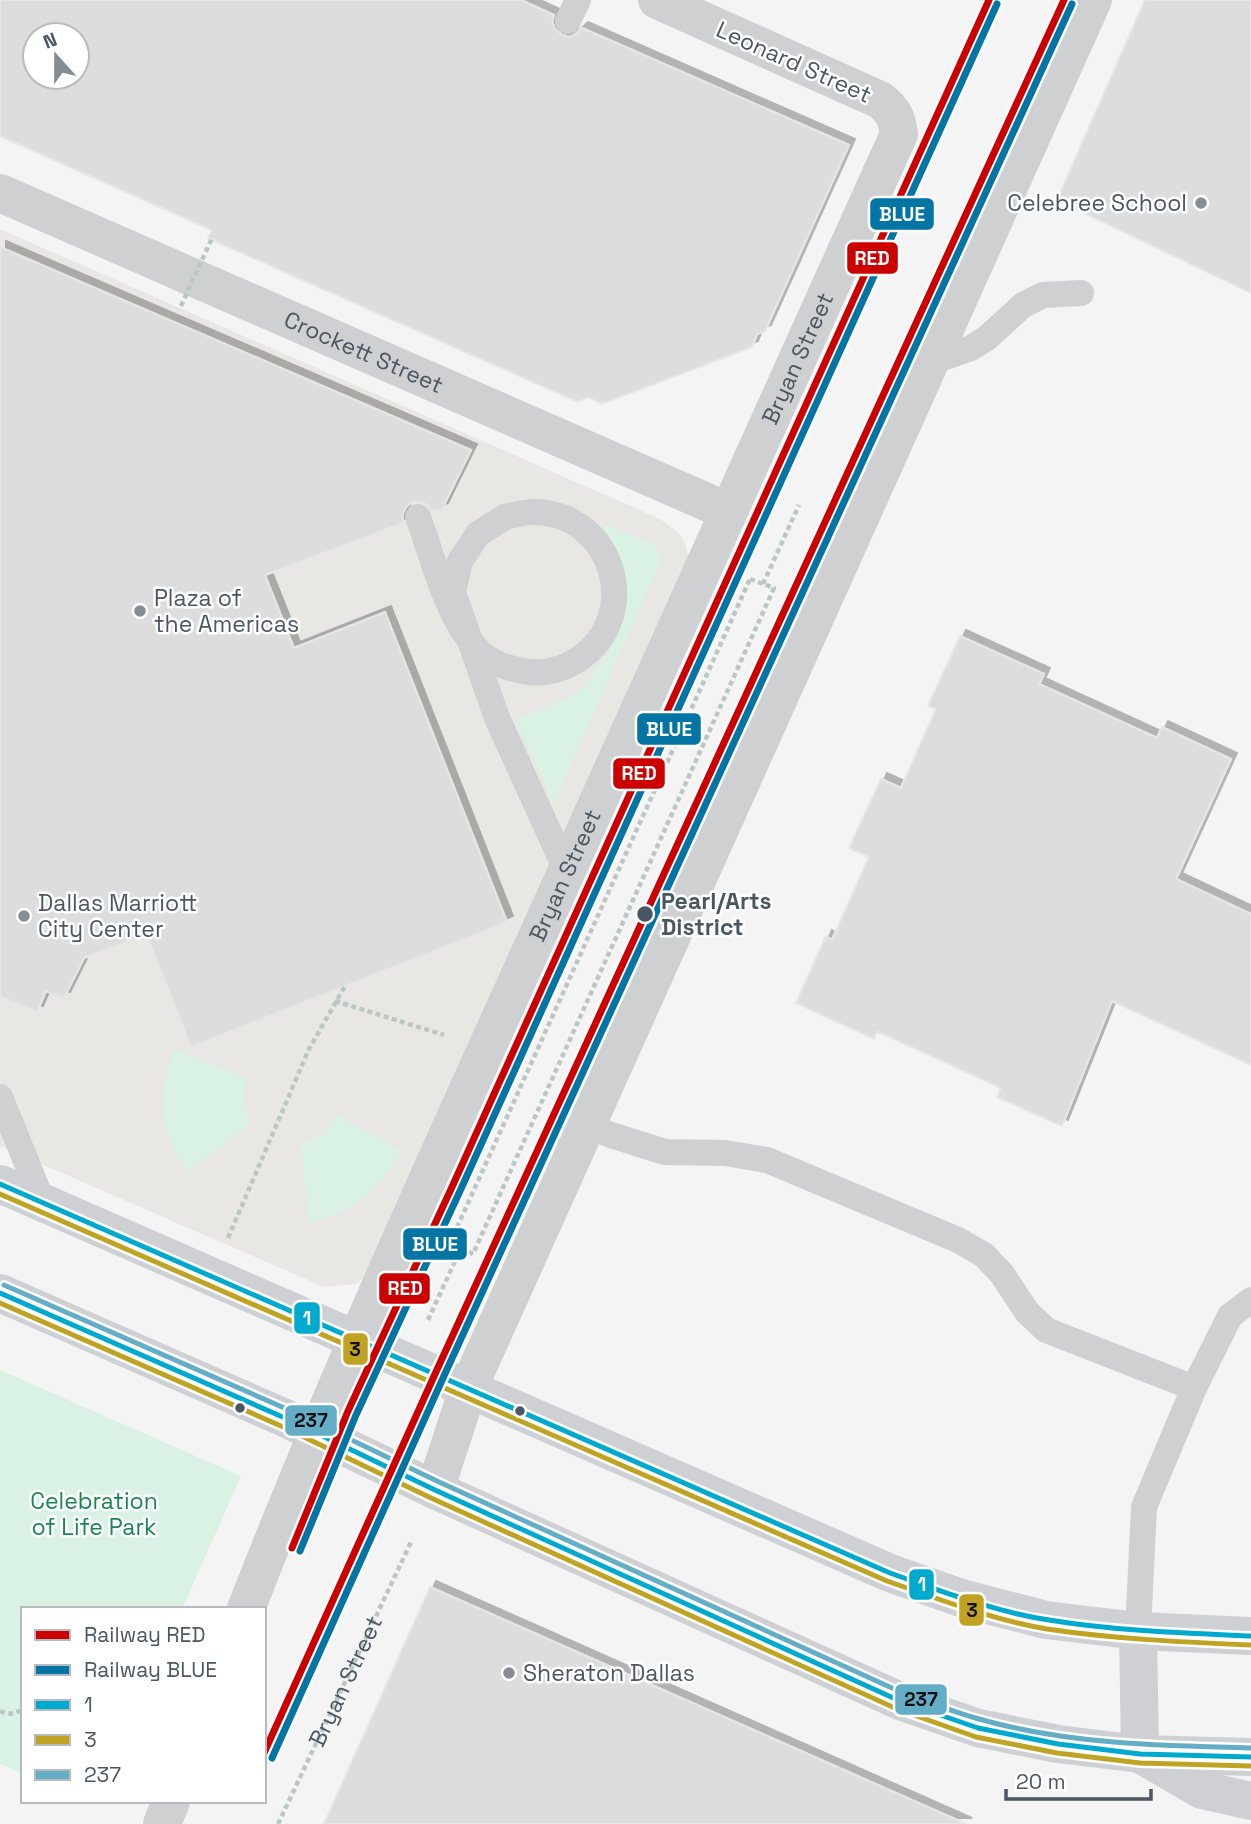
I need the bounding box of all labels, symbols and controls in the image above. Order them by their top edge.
street label: Leonard Street [712,14,876,110]
north arrow [21,21,91,91]
text: N [40,27,61,55]
place label: Celebree School [1007,188,1187,218]
marker: Celebree School [1193,195,1209,211]
line badge: BLUE [869,197,935,231]
text: BLUE [879,202,925,227]
line badge: RED [846,241,899,275]
text: RED [854,246,890,271]
street label: Bryan Street [755,288,840,429]
street label: Crockett Street [280,304,448,400]
place label: Plaza of the Americas [154,583,299,639]
marker: Plaza of the Americas [132,603,148,619]
line badge: BLUE [636,712,702,746]
text: BLUE [646,717,692,742]
line badge: RED [612,757,666,790]
text: RED [621,761,657,786]
street label: Bryan Street [522,805,608,946]
place label: Pearl/Arts District [661,886,772,942]
place label: Dallas Marriott City Center [38,888,197,944]
marker: Pearl/Arts District [635,904,655,924]
marker: Dallas Marriott City Center [16,908,32,924]
line badge: BLUE [402,1227,468,1261]
text: BLUE [412,1232,458,1257]
line badge: RED [378,1272,431,1305]
text: RED [387,1276,423,1301]
line badge: 1 [293,1301,321,1335]
text: 1 [303,1306,311,1331]
line badge: 3 [342,1332,369,1366]
text: 3 [349,1337,361,1362]
unlabelled marker [233,1401,247,1415]
line badge: 237 [284,1404,338,1437]
unlabelled marker [513,1404,527,1418]
text: 237 [294,1408,328,1433]
park label: Celebration of Life Park [30,1486,158,1542]
line badge: 1 [908,1568,935,1601]
text: 1 [918,1572,926,1597]
line badge: 3 [958,1593,985,1627]
text: 3 [966,1598,978,1623]
legend [21,1607,266,1803]
street label: Bryan Street [302,1611,389,1752]
text: Railway RED [84,1621,205,1648]
text: Railway BLUE [84,1656,217,1683]
place label: Sheraton Dallas [523,1658,695,1688]
marker: Sheraton Dallas [501,1665,517,1681]
line badge: 237 [894,1683,948,1716]
text: 237 [904,1687,938,1712]
text: 1 [84,1691,93,1718]
text: 3 [84,1726,97,1753]
scale bar [1006,1758,1151,1802]
text: 237 [84,1761,121,1788]
text: 20 m [1016,1768,1066,1795]

